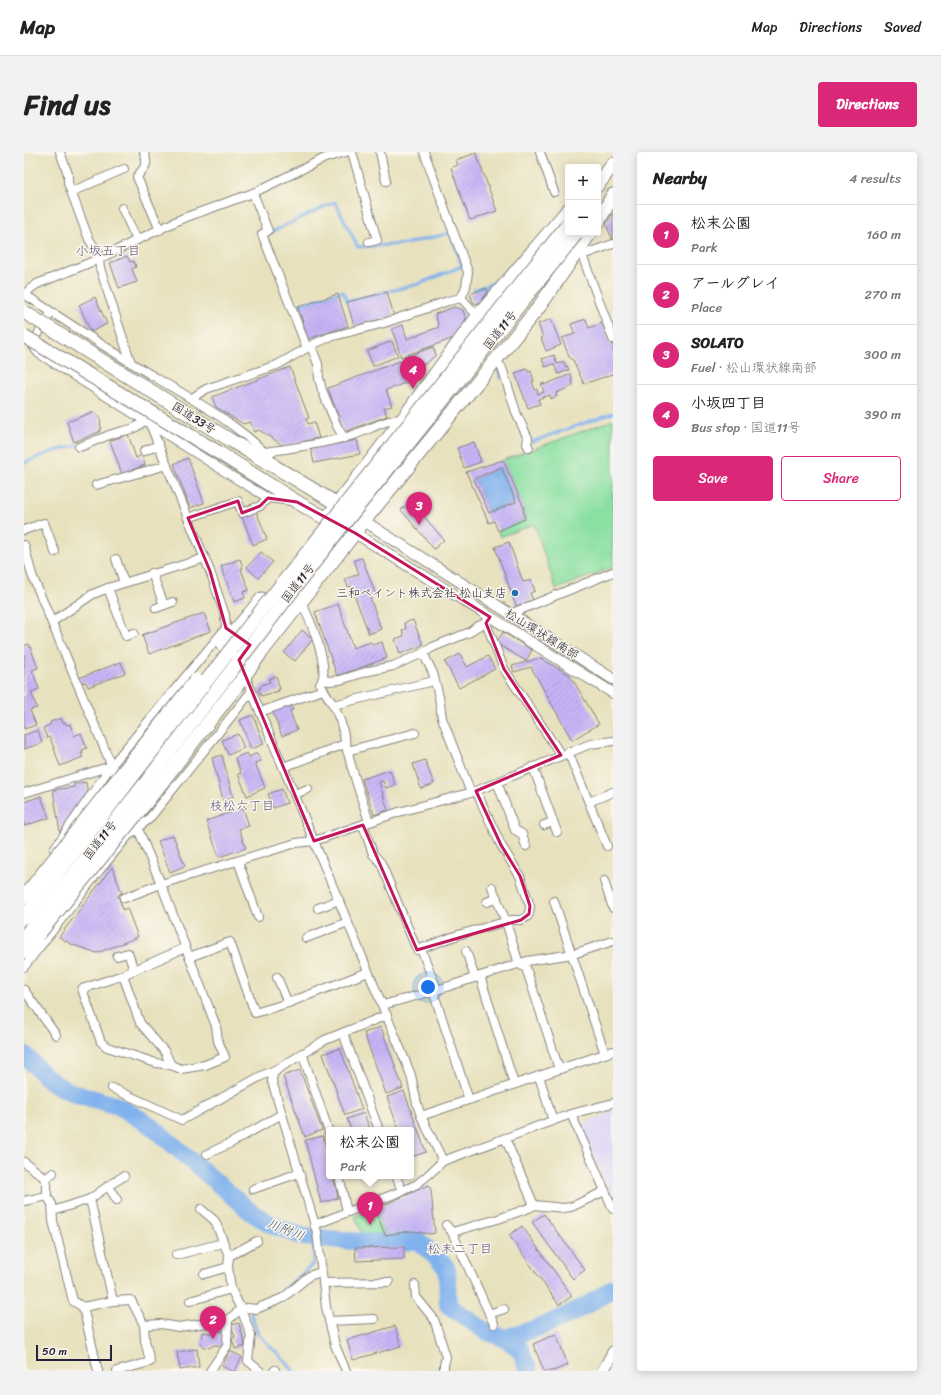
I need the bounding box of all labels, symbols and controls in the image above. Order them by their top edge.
text: Map [20,11,55,44]
text: Map [751,15,777,40]
text: Directions [799,15,862,40]
text: Saved [884,15,921,40]
text: Find us [24,80,111,129]
button: Directions [818,82,917,127]
text: Nearby [653,163,707,193]
map controls [565,164,601,236]
button: + [565,164,601,200]
text: 4 results [849,167,901,190]
button: − [565,200,601,236]
text: 松末公園 [691,210,751,236]
text: 1 [663,223,669,246]
text: 160 m [866,223,901,246]
text: Park [691,236,718,259]
district label: 小坂五丁目 [75,239,141,262]
text: アールグレイ [691,270,780,296]
text: 2 [662,283,670,306]
text: 270 m [864,283,901,306]
text: Place [691,296,722,319]
street label: 国道11号 [477,305,523,355]
text: SOLATO [691,330,744,356]
text: 3 [662,343,670,366]
text: 300 m [864,343,901,366]
pin: 4 [400,356,426,389]
text: Fuel · 松山環状線南部 [691,356,817,379]
text: 小坂四丁目 [691,390,766,416]
street label: 国道33号 [167,396,221,440]
text: 4 [662,403,670,426]
text: 390 m [864,403,901,426]
text: Bus stop · 国道11号 [691,416,801,439]
button: Save [653,456,773,501]
button: Share [781,456,901,501]
pin: 3 [406,492,432,525]
street label: 国道11号 [275,558,321,608]
place label: 三和ペイント株式会社 松山支店 [336,582,507,604]
marker: 三和ペイント株式会社 松山支店 [510,588,520,598]
street label: 松山環状線南部 [501,602,583,666]
district label: 枝松六丁目 [209,794,275,817]
street label: 国道11号 [77,815,123,865]
your location [418,977,438,997]
popup [326,1127,414,1179]
text: 松末公園 [340,1129,400,1155]
text: Park [340,1155,367,1178]
pin: 1 [357,1192,383,1225]
water label: 川附川 [263,1212,308,1247]
district label: 松末二丁目 [427,1237,493,1260]
pin: 2 [200,1306,226,1339]
text: 50 m [42,1342,67,1361]
scale bar [36,1343,112,1362]

